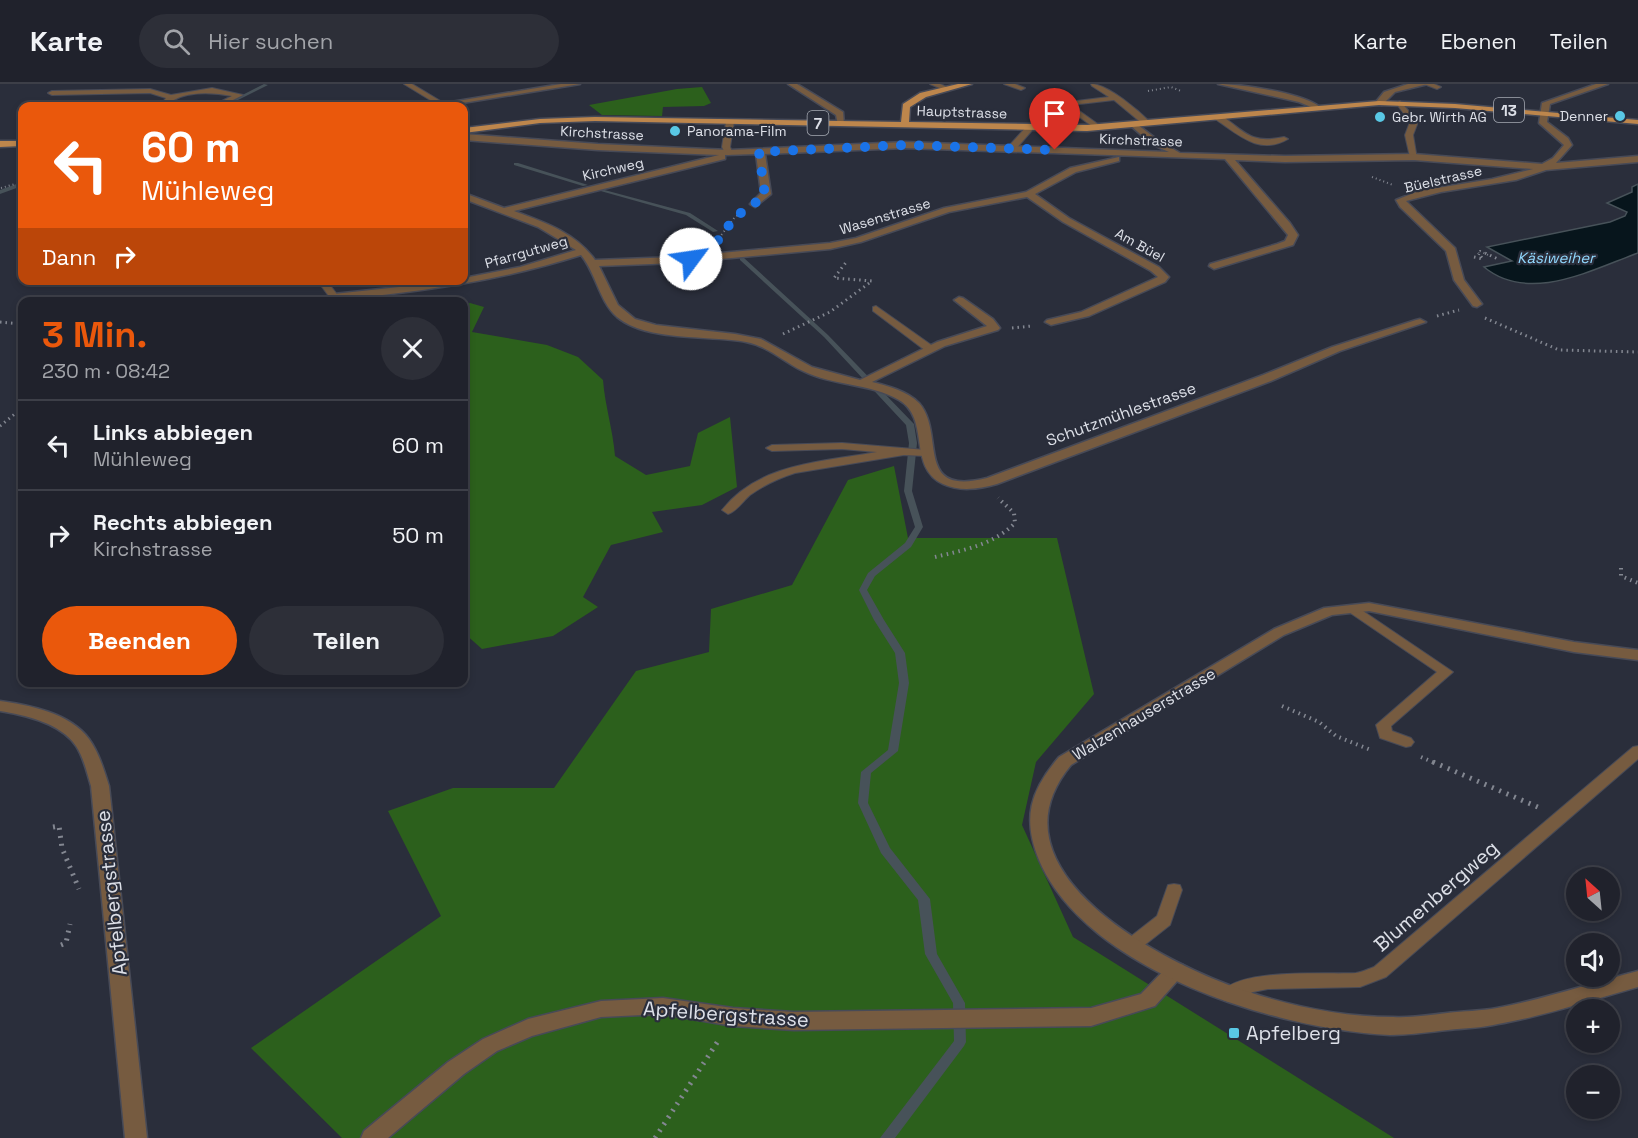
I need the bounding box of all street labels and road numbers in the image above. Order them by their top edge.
road number: 13 [1494,98,1524,122]
street label: Hauptstrasse [916,101,1008,123]
road number: 7 [808,111,828,135]
street label: Kirchstrasse [560,122,644,144]
street label: Kirchstrasse [1099,130,1183,150]
street label: Kirchweg [581,153,645,185]
street label: Büelstrasse [1402,161,1484,197]
street label: Wasenstrasse [837,194,933,238]
street label: Am Büel [1112,224,1168,266]
street label: Pfarrgutweg [483,232,569,272]
street label: Schutzmühlestrasse [1043,377,1199,451]
street label: Walzenhauserstrasse [1069,663,1219,765]
street label: Apfelbergstrasse [89,809,133,977]
street label: Blumenbergweg [1368,835,1504,957]
street label: Apfelbergstrasse [642,995,810,1033]

